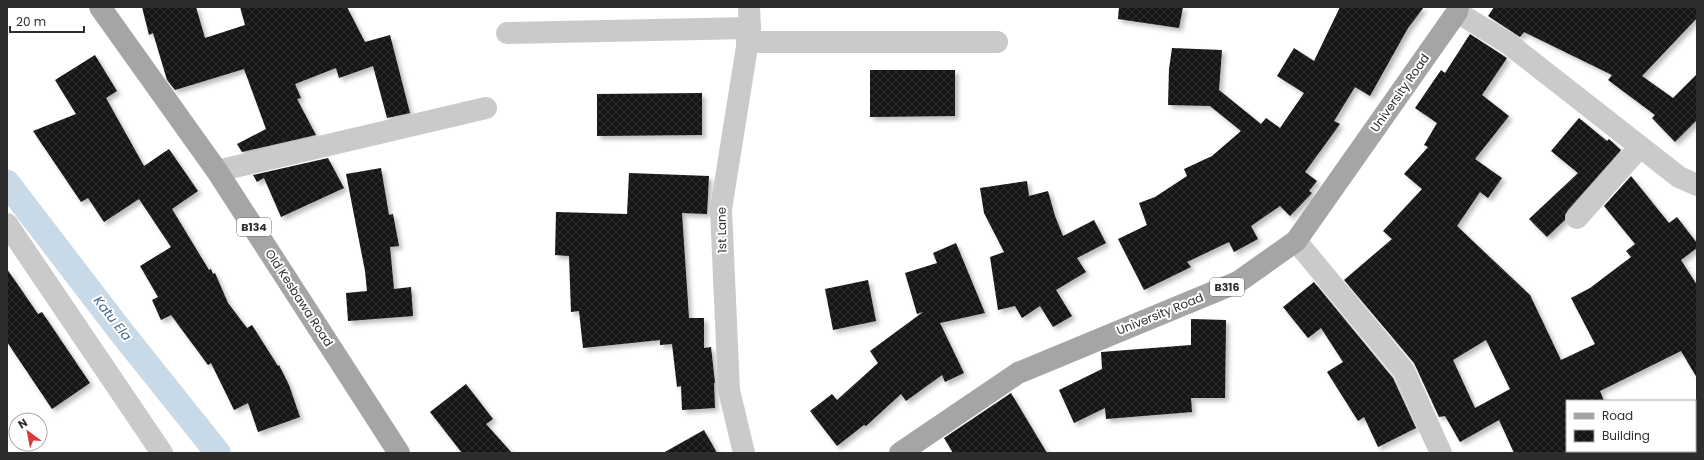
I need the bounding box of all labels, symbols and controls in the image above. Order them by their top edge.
scale bar [10,8,84,34]
text: 20 m [16,13,46,30]
street label: University Road [1366,50,1433,135]
street label: 1st Lane [713,207,730,253]
road number: B134 [237,218,271,236]
street label: Old Kesbawa Road [261,246,337,350]
road number: B316 [1210,278,1244,296]
street label: University Road [1114,288,1206,339]
water label: Katu Ela [89,292,136,345]
legend [1566,400,1696,452]
text: Road [1602,407,1633,424]
north arrow [8,412,48,452]
text: N [15,415,30,432]
text: Building [1602,427,1650,444]

